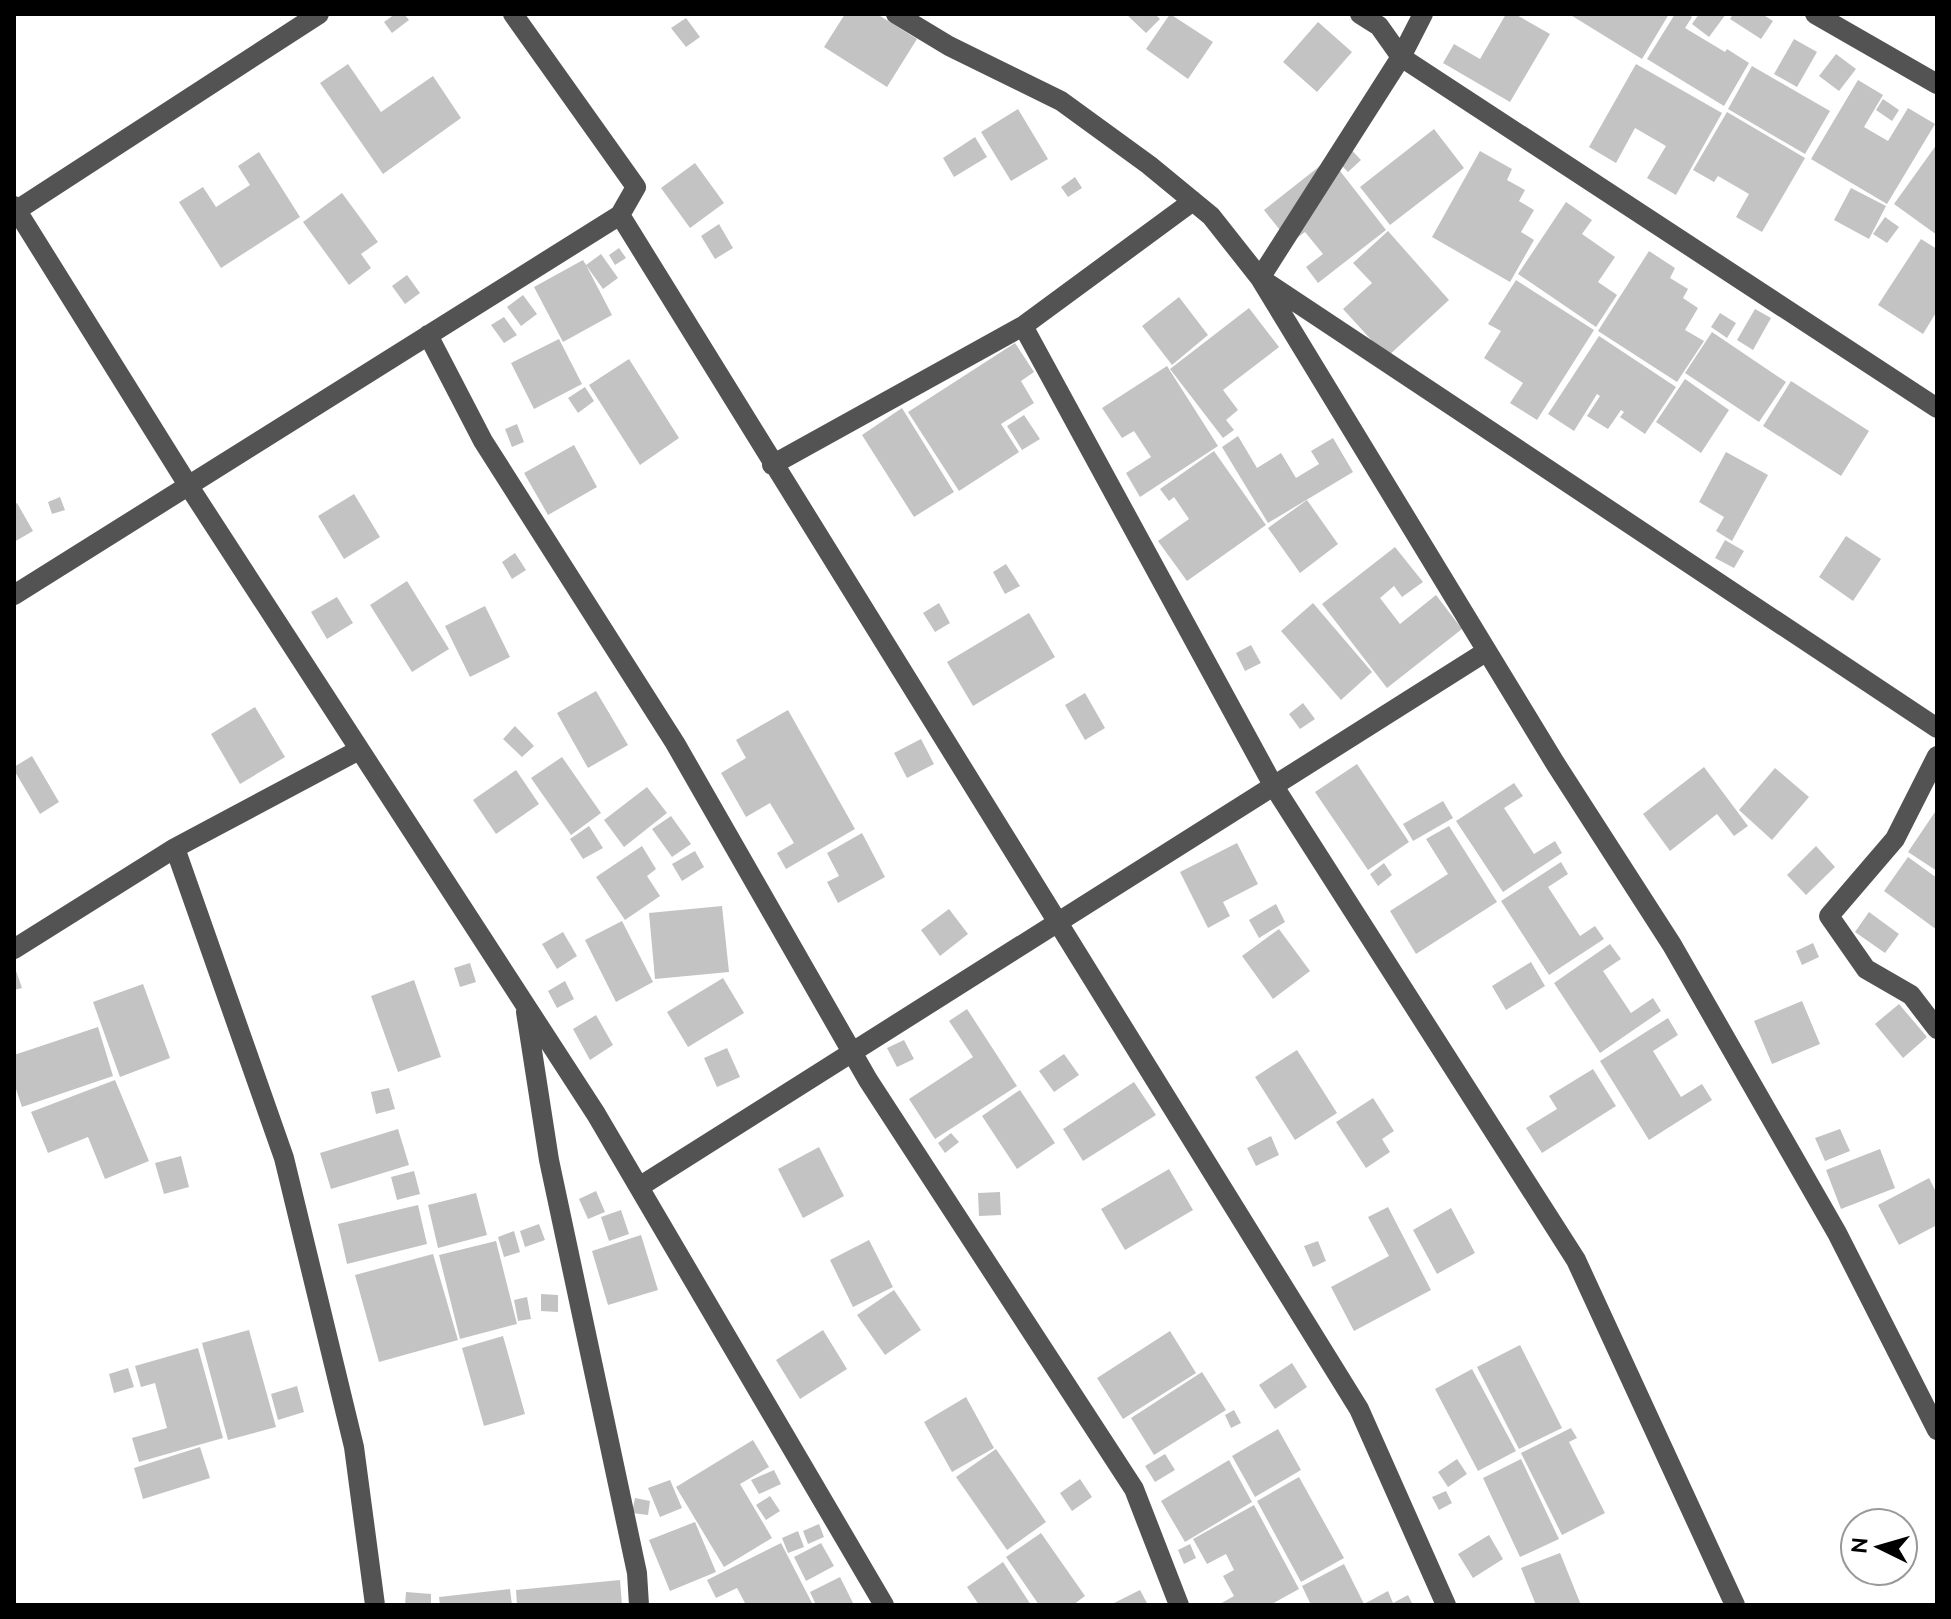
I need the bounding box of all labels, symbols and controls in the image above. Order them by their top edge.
north arrow [1839,1507,1919,1587]
text: N [1845,1536,1872,1554]

